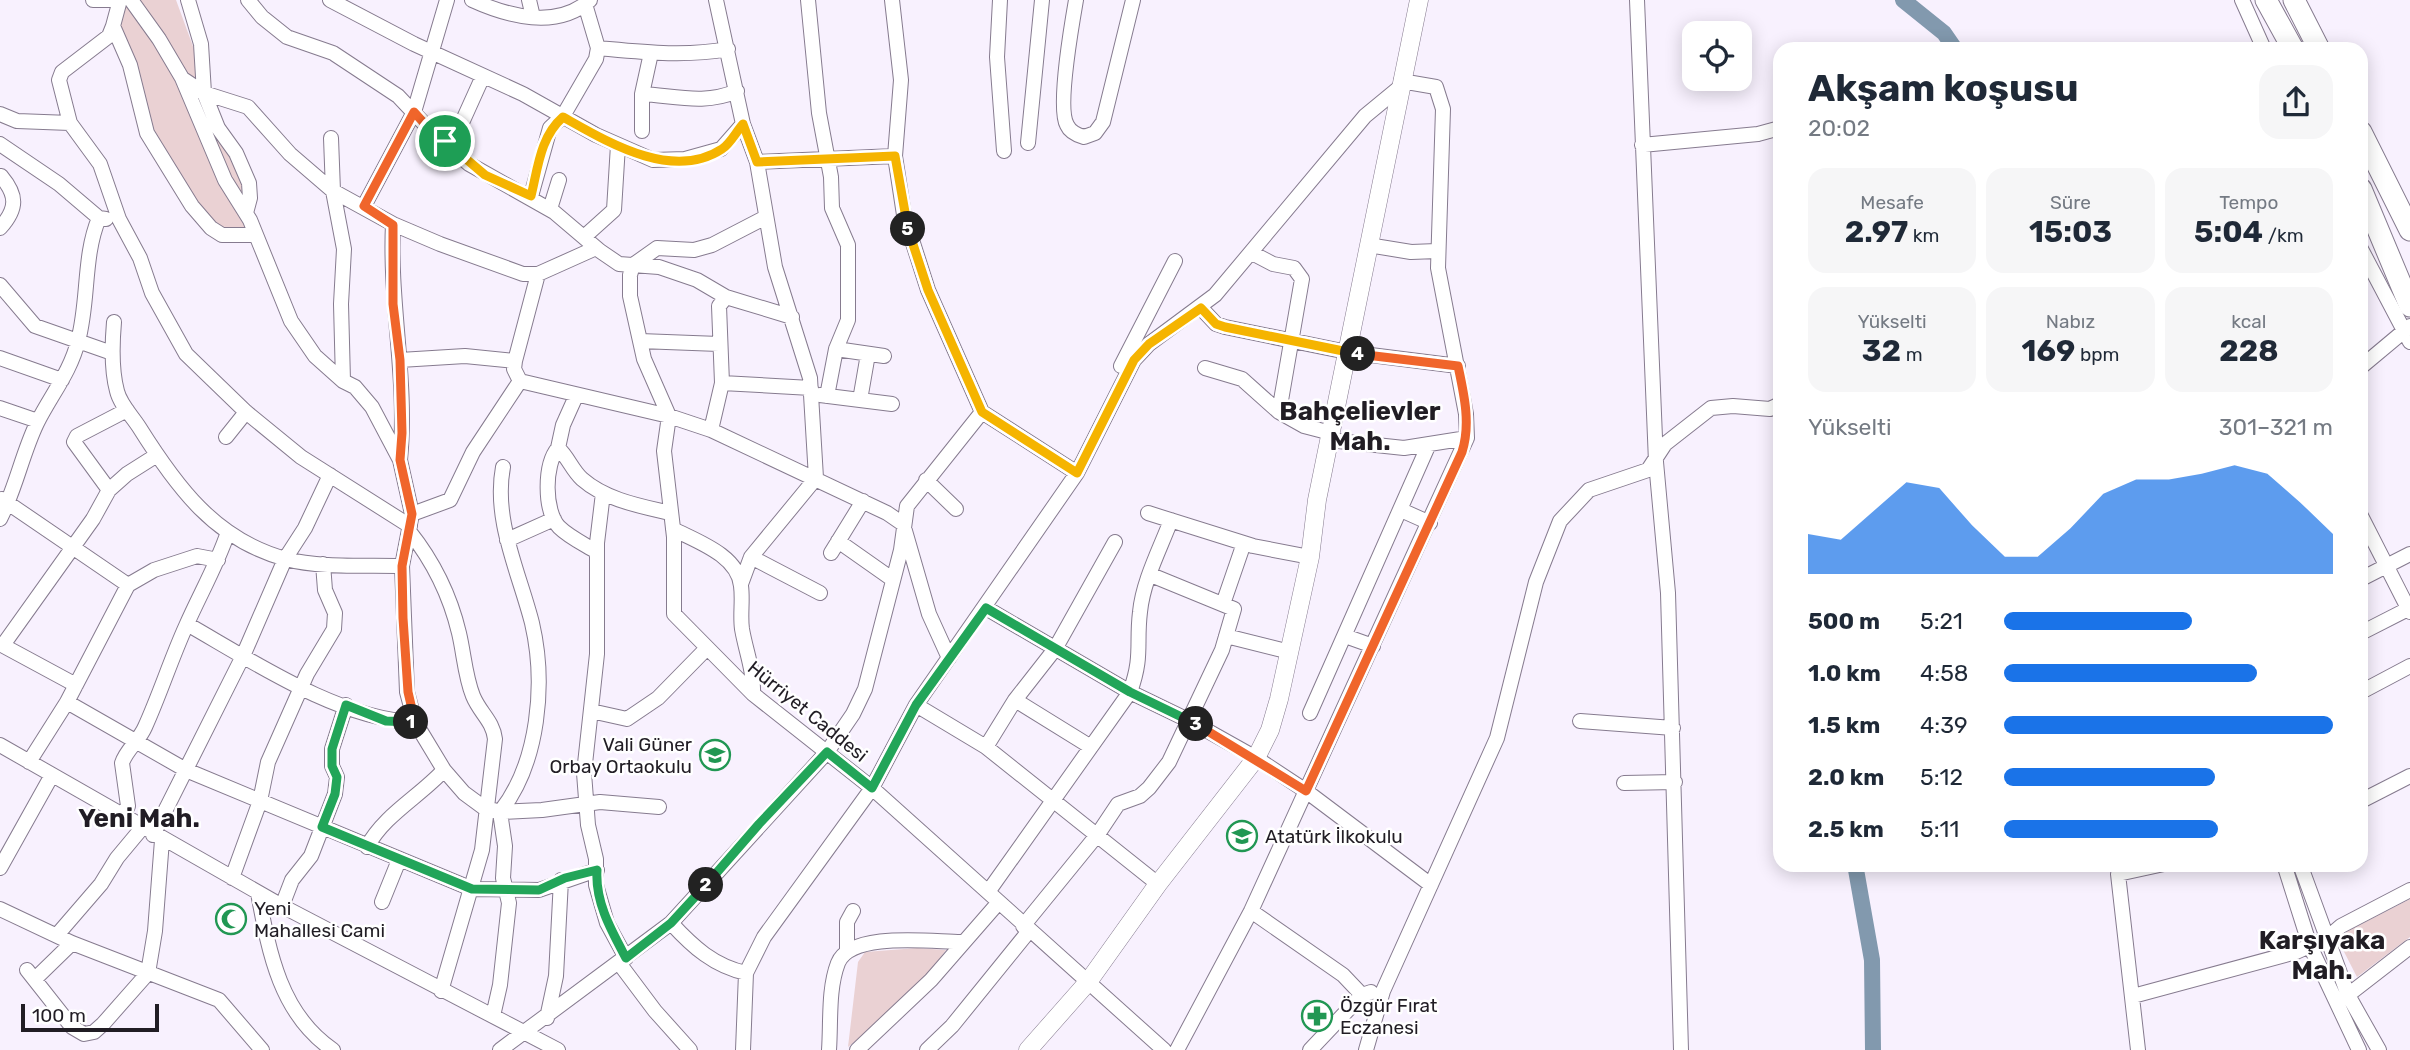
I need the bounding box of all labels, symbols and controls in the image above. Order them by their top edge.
map controls [1682,21,1752,91]
button: locate [1682,21,1752,91]
text: Akşam koşusu [1808,65,2079,111]
button: share [2259,65,2333,139]
pin [415,111,475,171]
text: 20:02 [1808,114,1870,142]
icon: arrive [426,122,464,160]
text: Mesafe [1860,191,1924,214]
text: Süre [2050,191,2091,214]
text: Tempo [2219,191,2278,214]
pin: 5 [890,212,926,246]
text: 2.97 [1845,214,1908,250]
text: 15:03 [2029,214,2112,250]
text: 5:04 [2194,214,2263,250]
text: 5 [901,217,914,240]
text: km [1908,224,1939,247]
text: /km [2263,224,2304,247]
text: Yükselti [1858,310,1927,333]
text: Nabız [2046,310,2095,333]
text: kcal [2231,310,2266,333]
text: 32 [1862,333,1901,369]
text: 169 [2022,333,2075,369]
text: 228 [2219,333,2278,369]
pin: 4 [1340,336,1376,372]
text: 4 [1351,342,1364,365]
text: m [1901,343,1923,366]
text: bpm [2075,343,2119,366]
district label: Bahçelievler Mah. [1279,396,1441,457]
text: Yükselti [1808,413,1892,441]
text: 301–321 m [2219,413,2333,441]
text: 500 m [1808,607,1880,635]
text: 5:21 [1920,607,1963,635]
street label: Hürriyet Caddesi [743,656,872,767]
text: 1.0 km [1808,659,1881,687]
text: 4:58 [1920,659,1968,687]
pin: 1 [394,704,428,740]
pin: 3 [1178,706,1214,742]
text: 1 [406,710,415,733]
text: 1.5 km [1808,711,1880,739]
text: 4:39 [1920,711,1968,739]
text: 3 [1189,712,1202,735]
place label: Vali Güner Orbay Ortaokulu [550,733,693,778]
school or university icon: Vali Güner Orbay Ortaokulu [698,738,732,772]
text: 2.0 km [1808,763,1884,791]
text: 5:12 [1920,763,1963,791]
district label: Yeni Mah. [78,803,200,834]
text: 2.5 km [1808,815,1884,843]
text: 5:11 [1920,815,1959,843]
school or university icon: Atatürk İlkokulu [1225,819,1259,853]
place label: Atatürk İlkokulu [1265,825,1403,848]
pin: 2 [688,868,724,903]
text: 2 [699,873,712,896]
place label: Yeni Mahallesi Cami [254,897,385,942]
mosque icon: Yeni Mahallesi Cami [214,902,248,936]
district label: Karşıyaka Mah. [2259,925,2385,986]
place label: Özgür Fırat Eczanesi [1340,994,1438,1039]
pharmacy icon: Özgür Fırat Eczanesi [1300,999,1334,1033]
scale bar [21,1001,159,1033]
text: 100 m [32,1004,86,1027]

